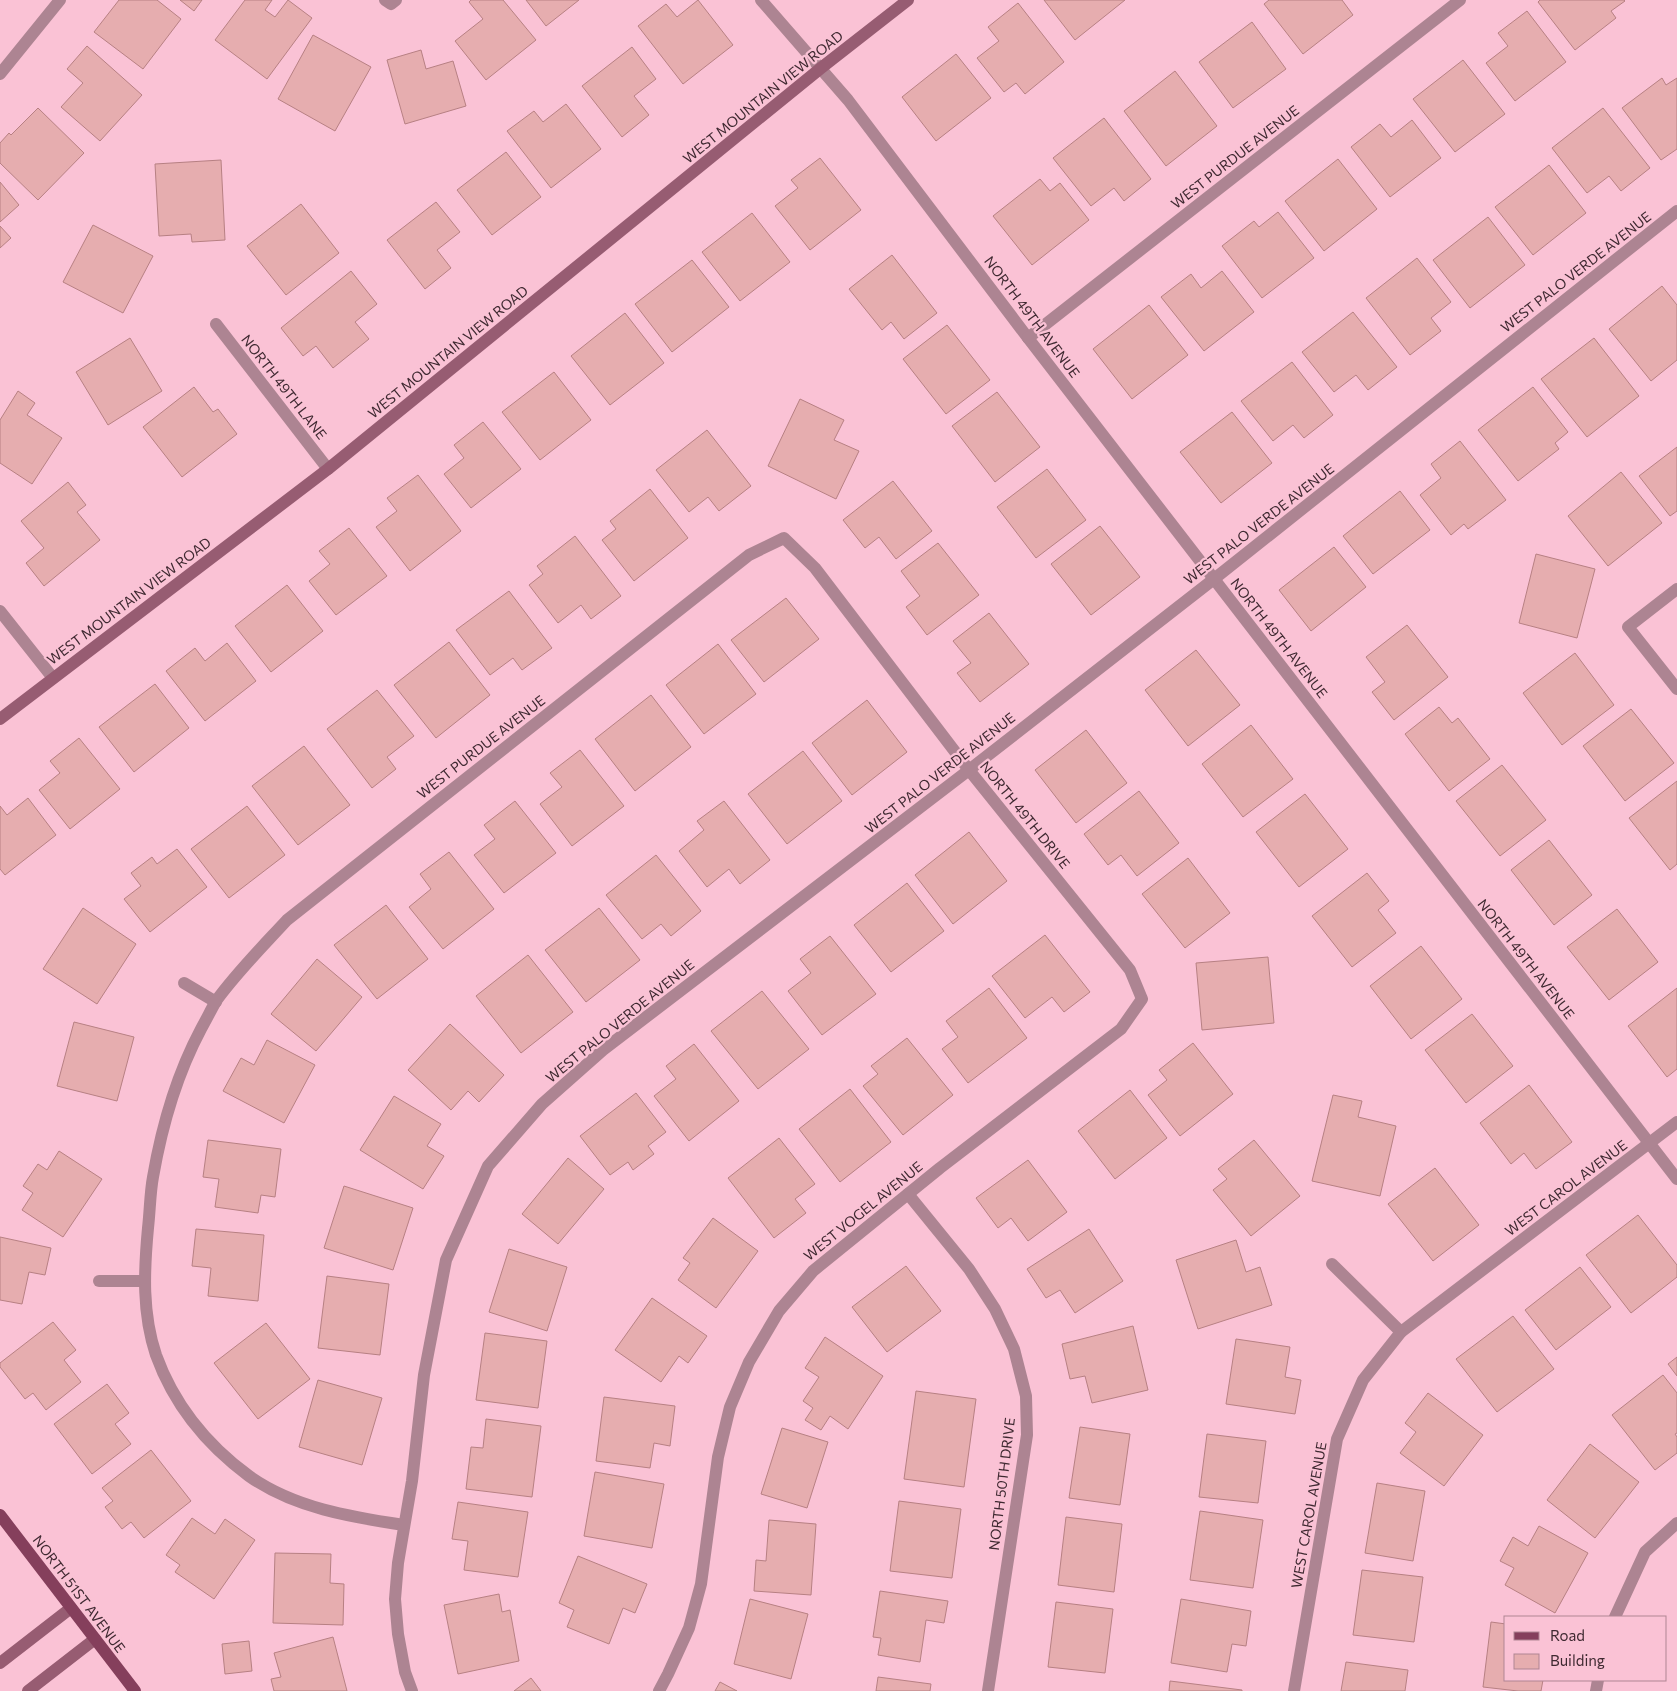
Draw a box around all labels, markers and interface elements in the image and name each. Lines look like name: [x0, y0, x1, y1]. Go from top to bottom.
street label: WEST MOUNTAIN VIEW ROAD: [679, 27, 846, 167]
street label: WEST PURDUE AVENUE: [1167, 101, 1302, 212]
street label: WEST PALO VERDE AVENUE: [1497, 208, 1654, 336]
street label: NORTH 49TH AVENUE: [981, 253, 1084, 381]
street label: WEST MOUNTAIN VIEW ROAD: [364, 282, 531, 422]
street label: NORTH 49TH LANE: [238, 331, 331, 443]
street label: WEST PALO VERDE AVENUE: [1180, 460, 1337, 588]
street label: WEST MOUNTAIN VIEW ROAD: [43, 533, 214, 668]
street label: NORTH 49TH AVENUE: [1227, 574, 1331, 701]
street label: WEST PURDUE AVENUE: [413, 691, 548, 802]
street label: WEST PALO VERDE AVENUE: [861, 709, 1018, 837]
street label: NORTH 49TH DRIVE: [977, 758, 1074, 872]
street label: NORTH 49TH AVENUE: [1474, 895, 1578, 1022]
street label: WEST PALO VERDE AVENUE: [542, 955, 697, 1086]
street label: WEST CAROL AVENUE: [1501, 1136, 1630, 1239]
street label: WEST VOGEL AVENUE: [800, 1157, 926, 1264]
street label: NORTH 50TH DRIVE: [985, 1417, 1018, 1551]
street label: WEST CAROL AVENUE: [1287, 1440, 1330, 1590]
street label: NORTH 51ST AVENUE: [30, 1532, 129, 1656]
legend: [1504, 1616, 1667, 1681]
text: Road: [1550, 1626, 1585, 1644]
text: Building: [1550, 1651, 1605, 1669]

